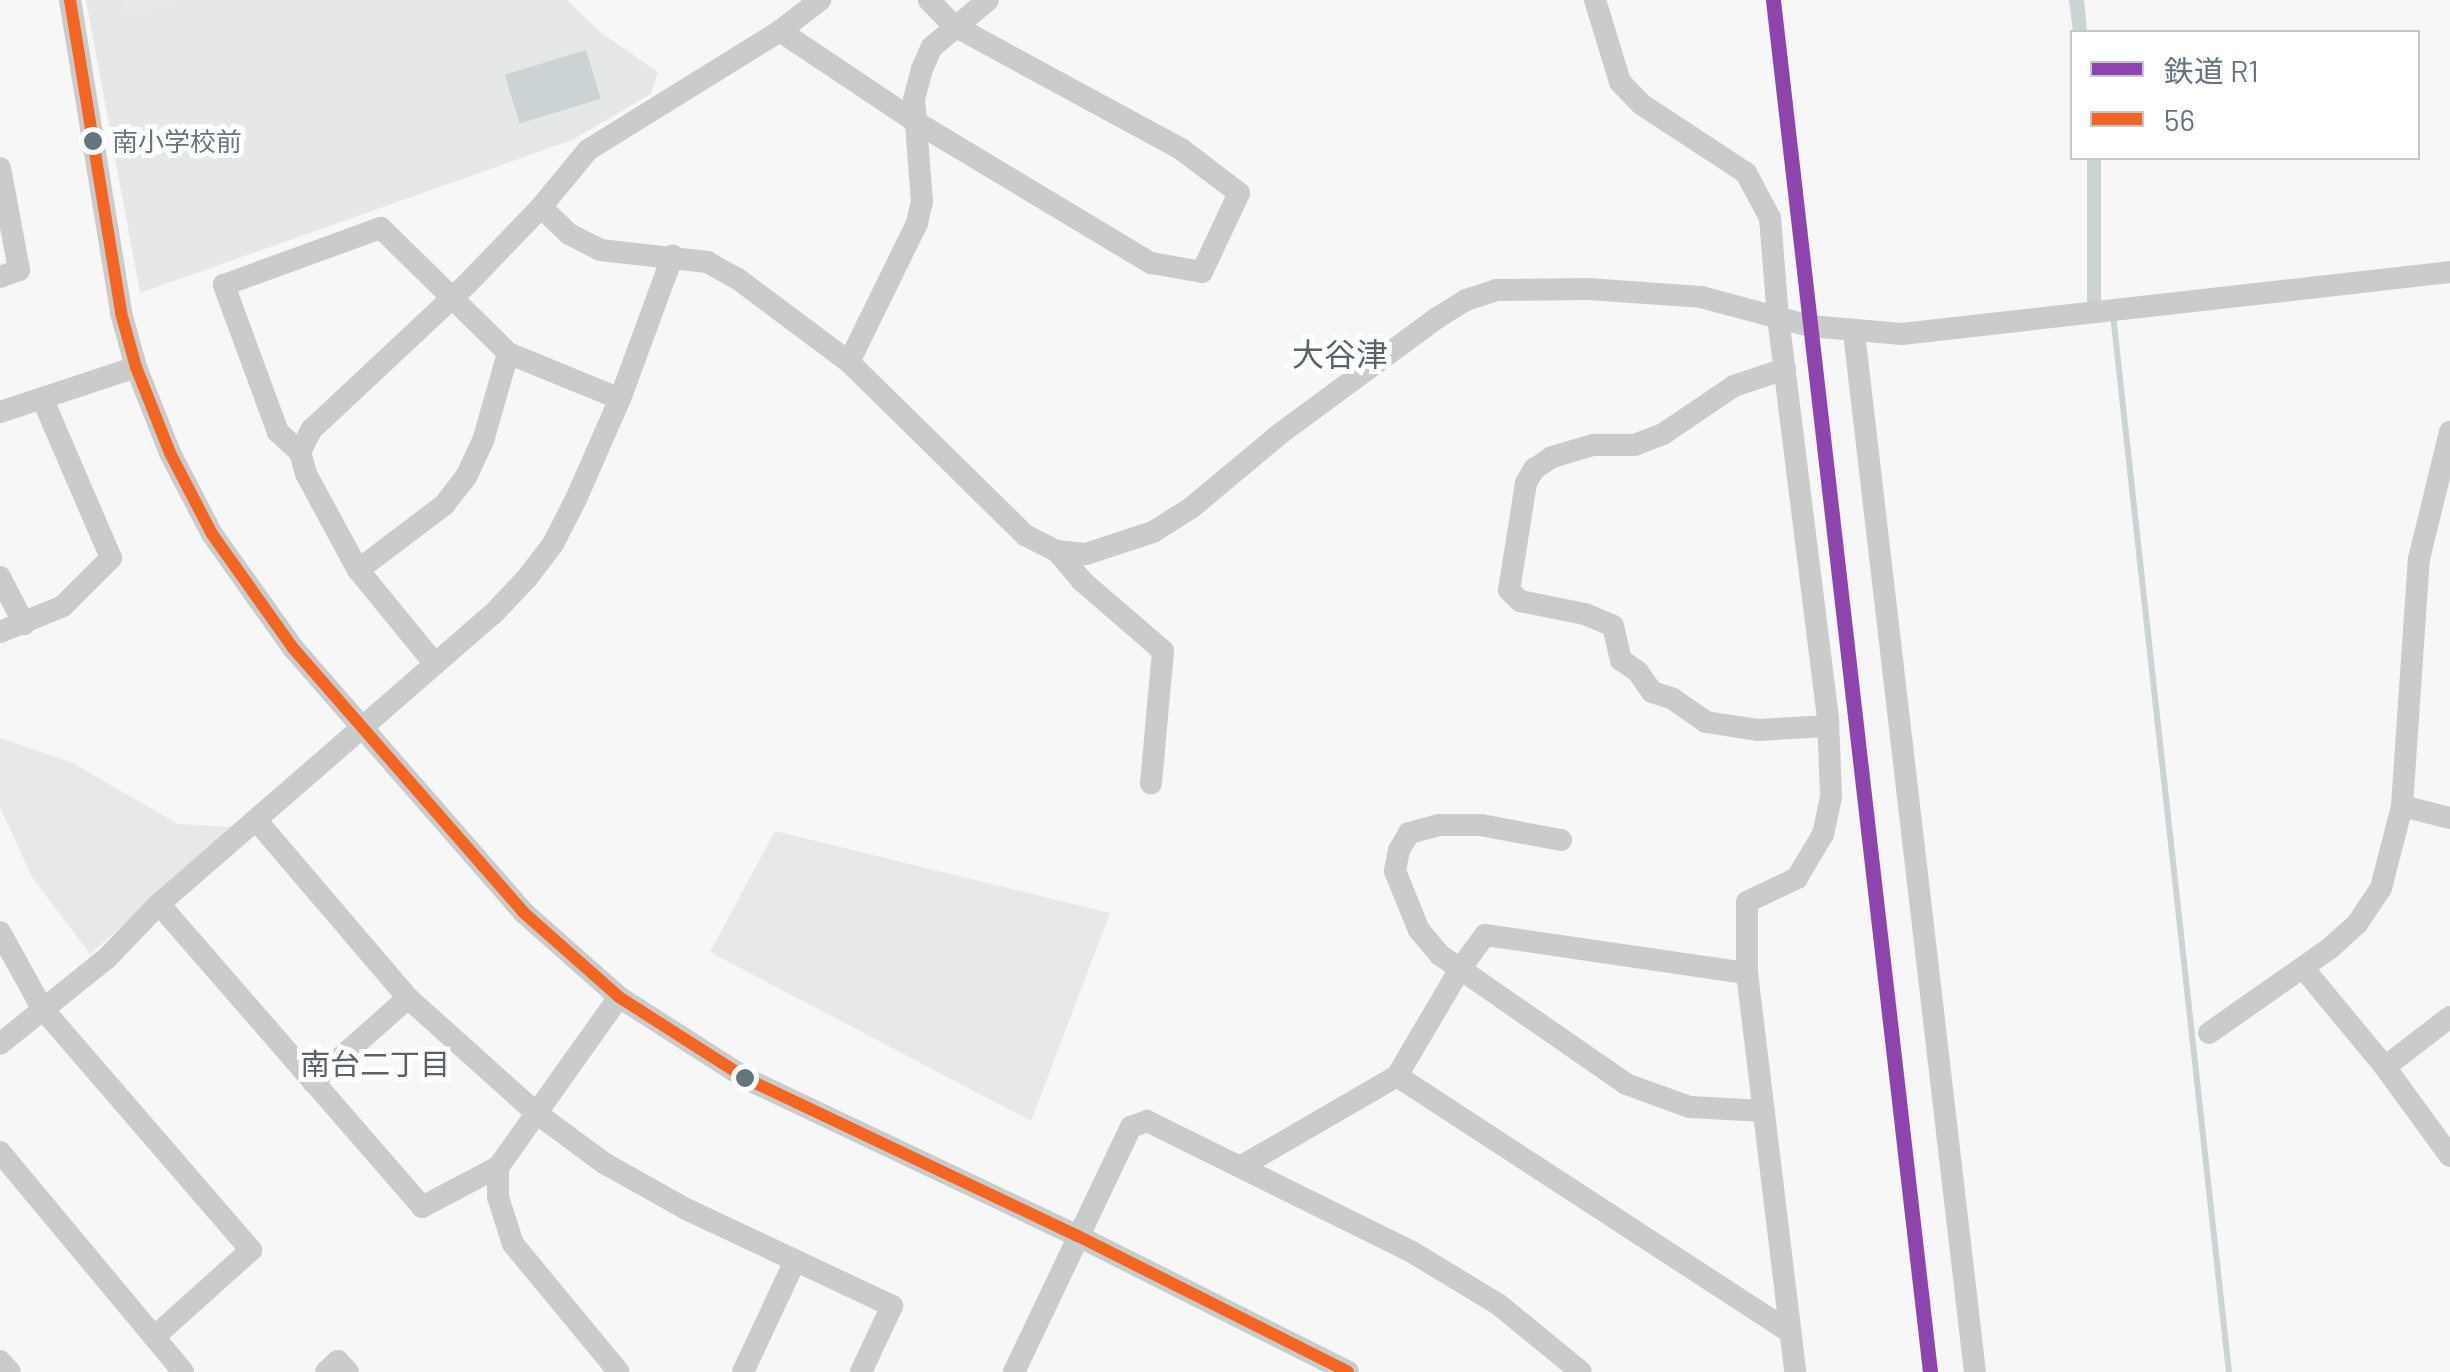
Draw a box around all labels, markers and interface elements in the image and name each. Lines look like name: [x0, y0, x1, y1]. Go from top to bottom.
legend: [2070, 30, 2420, 160]
text: 鉄道 R1: [2164, 52, 2259, 88]
text: 56: [2164, 101, 2195, 137]
place label: 南小学校前: [112, 125, 242, 157]
marker: 南小学校前: [83, 131, 103, 151]
district label: 大谷津: [1292, 334, 1388, 372]
district label: 南台二丁目: [300, 1045, 450, 1081]
unlabelled marker: [735, 1068, 755, 1088]

